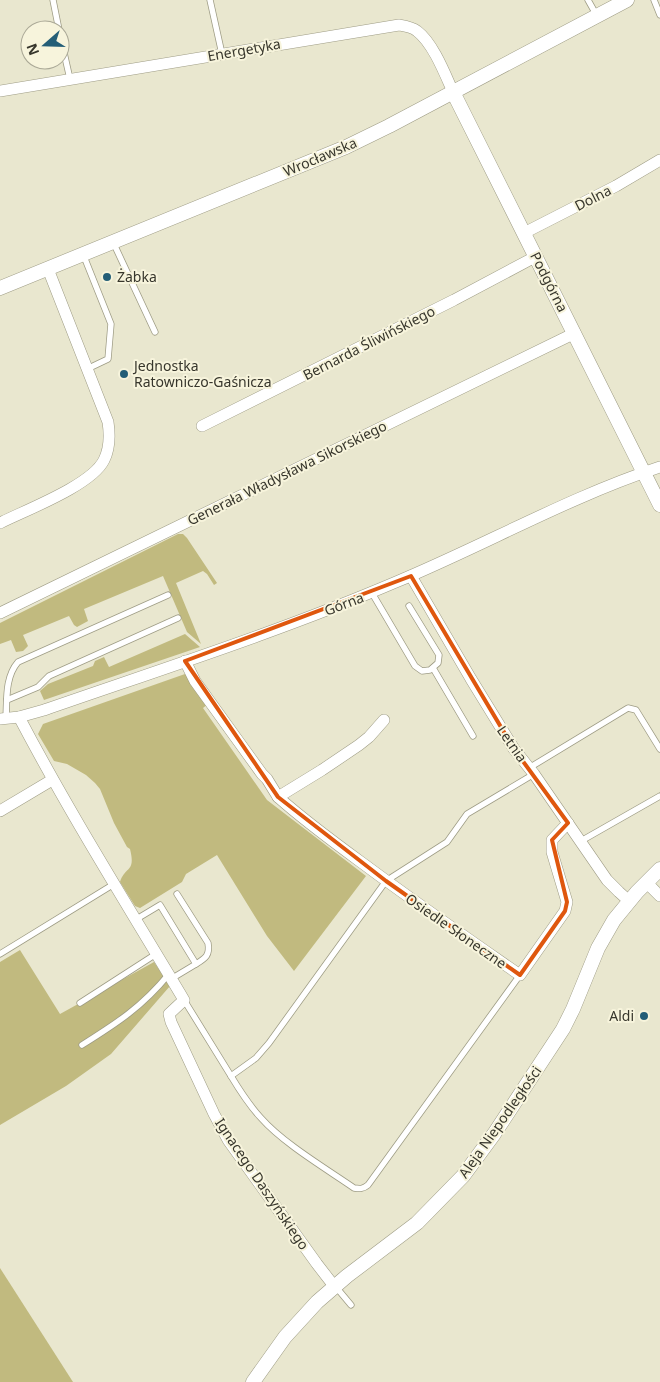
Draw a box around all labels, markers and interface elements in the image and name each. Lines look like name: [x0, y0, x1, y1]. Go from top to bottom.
north arrow: [20, 20, 70, 70]
street label: Energetyka: [206, 34, 282, 65]
text: N: [21, 41, 43, 58]
street label: Wrocławska: [280, 133, 359, 181]
street label: Dolna: [571, 180, 614, 215]
street label: Podgórna: [526, 249, 573, 315]
place label: Żabka: [117, 267, 157, 286]
marker: Żabka: [101, 271, 113, 283]
street label: Bernarda Śliwińskiego: [299, 301, 438, 384]
place label: Jednostka Ratowniczo-Gaśnicza: [132, 356, 272, 391]
marker: Jednostka Ratowniczo-Gaśnicza: [118, 368, 130, 380]
street label: Generała Władysława Sikorskiego: [184, 416, 390, 529]
street label: Górna: [321, 587, 366, 620]
street label: Letnia: [493, 722, 532, 766]
street label: Osiedle Słoneczne: [402, 889, 511, 973]
place label: Aldi: [609, 1006, 634, 1025]
marker: Aldi: [638, 1010, 650, 1022]
street label: Aleja Niepodległości: [454, 1062, 545, 1181]
street label: Ignacego Daszyńskiego: [211, 1114, 314, 1253]

